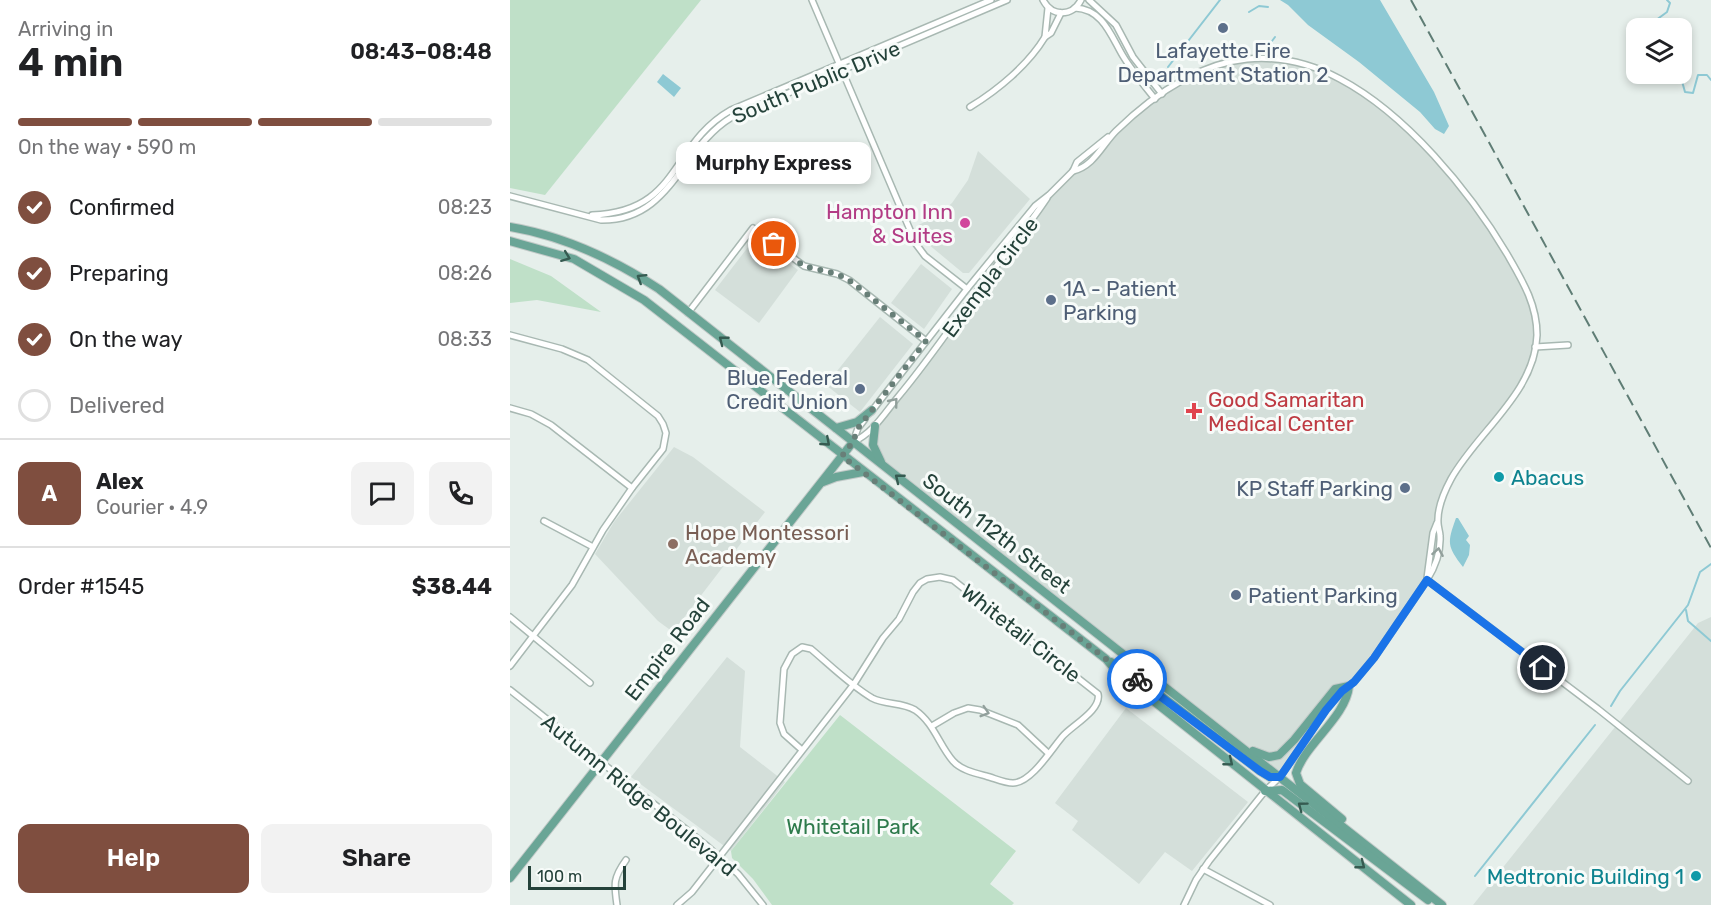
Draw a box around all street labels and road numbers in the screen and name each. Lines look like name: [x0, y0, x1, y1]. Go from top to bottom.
street label: South Public Drive: [728, 35, 904, 129]
street label: Exempla Circle: [937, 212, 1043, 342]
street label: South 112th Street: [918, 467, 1076, 599]
street label: Whitetail Circle: [956, 579, 1086, 687]
street label: Empire Road: [619, 593, 715, 705]
street label: Autumn Ridge Boulevard: [537, 709, 741, 881]

